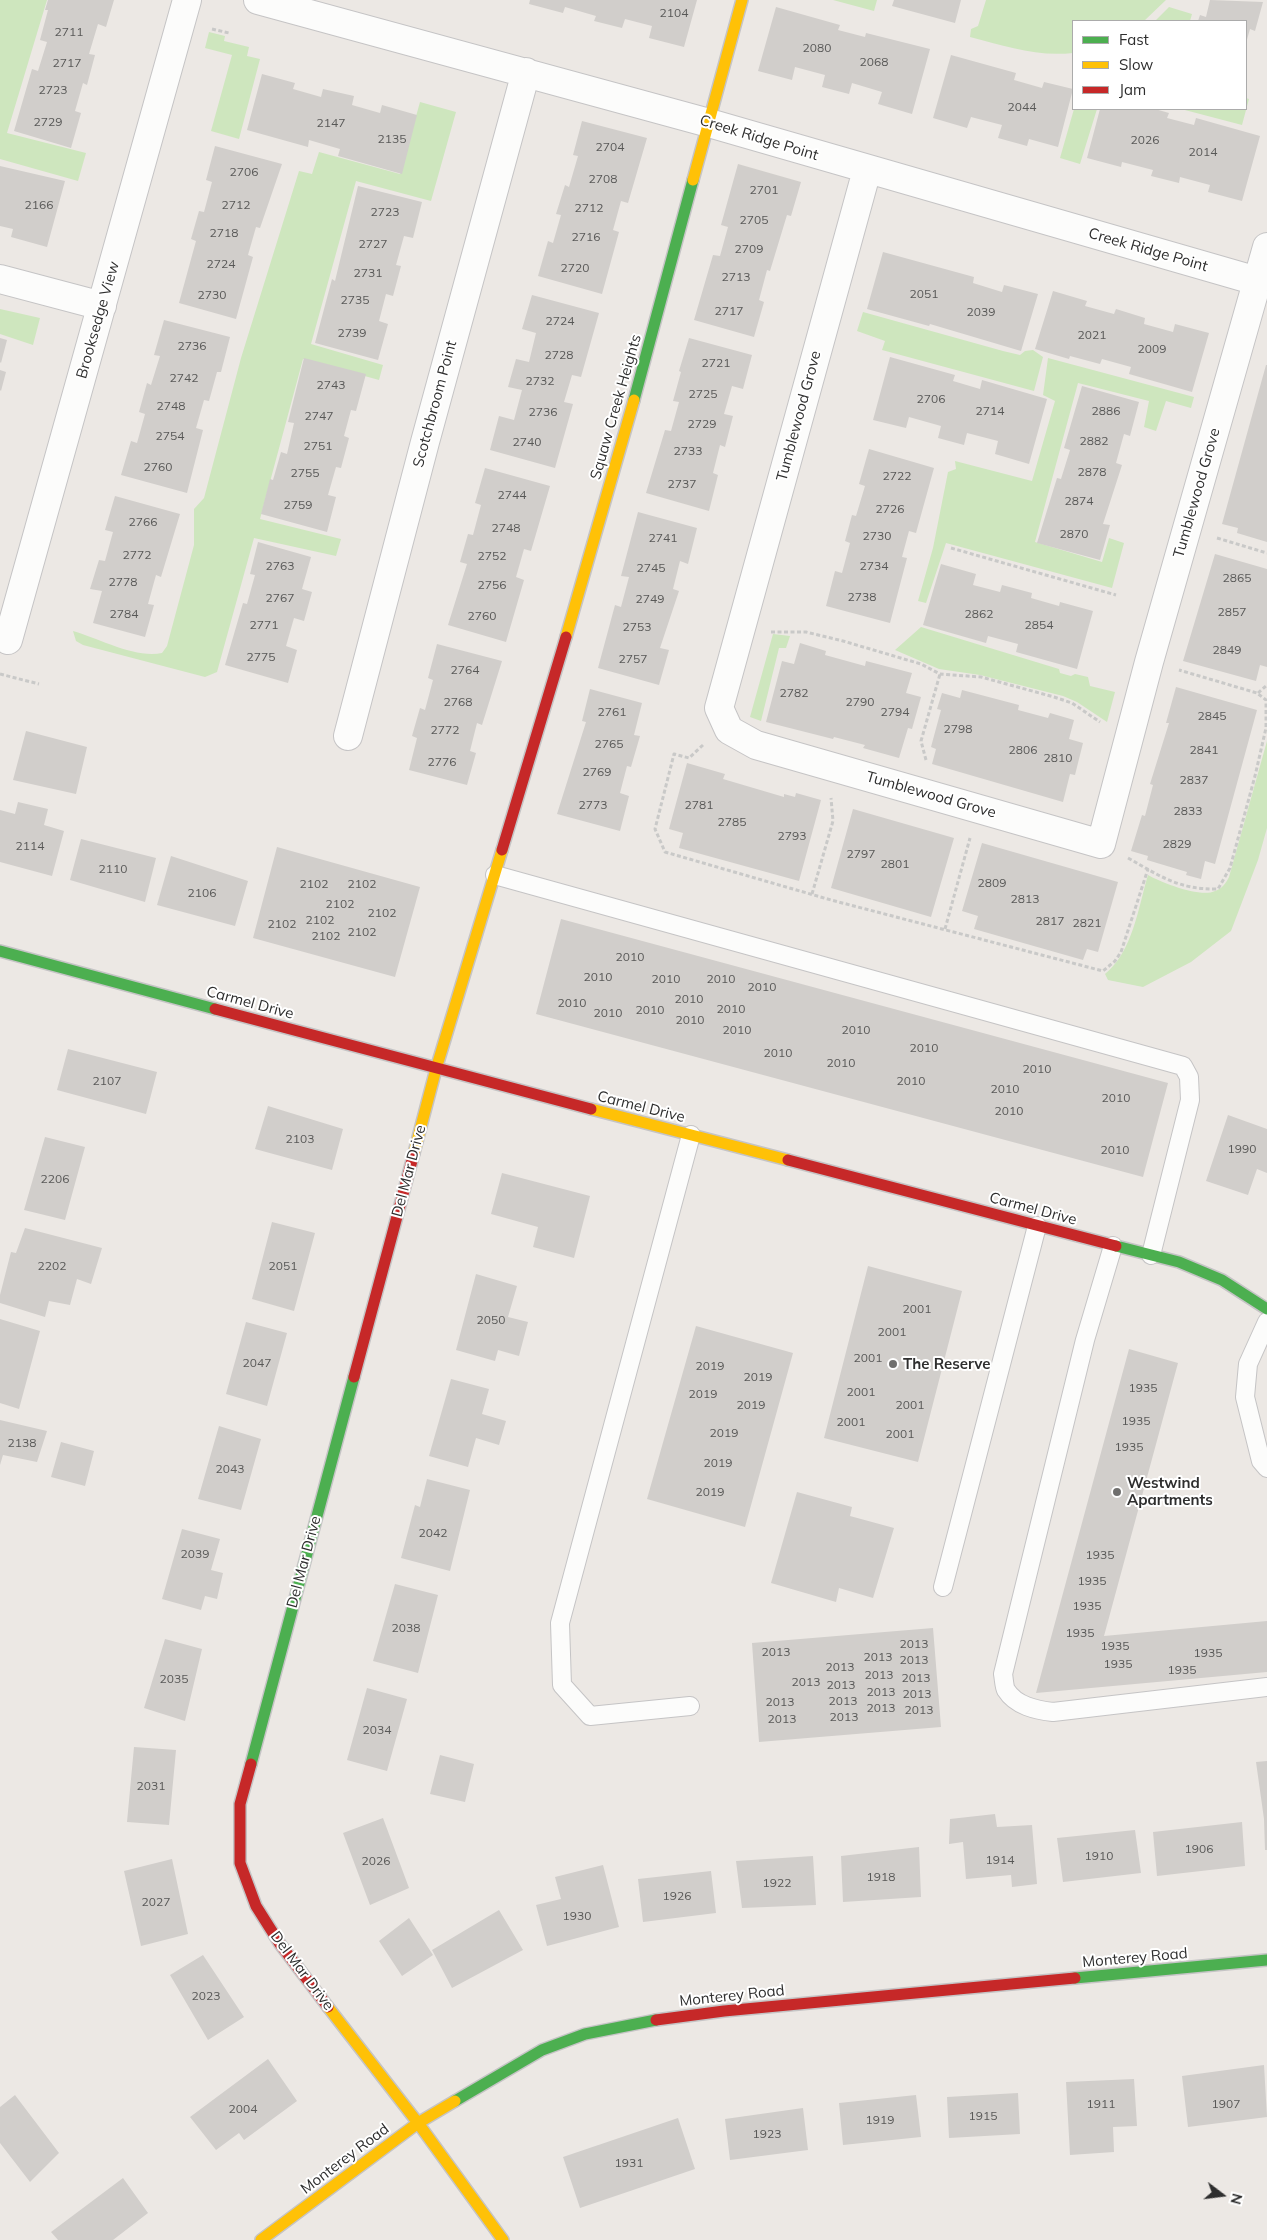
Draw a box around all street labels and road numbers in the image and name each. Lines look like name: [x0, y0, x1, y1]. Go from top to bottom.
street label: Creek Ridge Point: [697, 111, 821, 165]
street label: Creek Ridge Point: [1086, 224, 1210, 276]
street label: Brooksedge View: [73, 259, 123, 381]
street label: Squaw Creek Heights: [587, 332, 645, 482]
street label: Scotchbroom Point: [409, 339, 461, 469]
street label: Tumblewood Grove: [773, 349, 825, 483]
street label: Tumblewood Grove: [1170, 426, 1224, 560]
street label: Tumblewood Grove: [864, 768, 998, 822]
street label: Carmel Drive: [204, 983, 296, 1023]
street label: Carmel Drive: [595, 1087, 687, 1127]
street label: Del Mar Drive: [388, 1123, 430, 1219]
street label: Carmel Drive: [987, 1189, 1079, 1229]
street label: Del Mar Drive: [283, 1514, 325, 1610]
street label: Del Mar Drive: [266, 1928, 338, 2014]
street label: Monterey Road: [1082, 1944, 1188, 1972]
street label: Monterey Road: [679, 1982, 785, 2010]
street label: Monterey Road: [297, 2120, 393, 2198]

